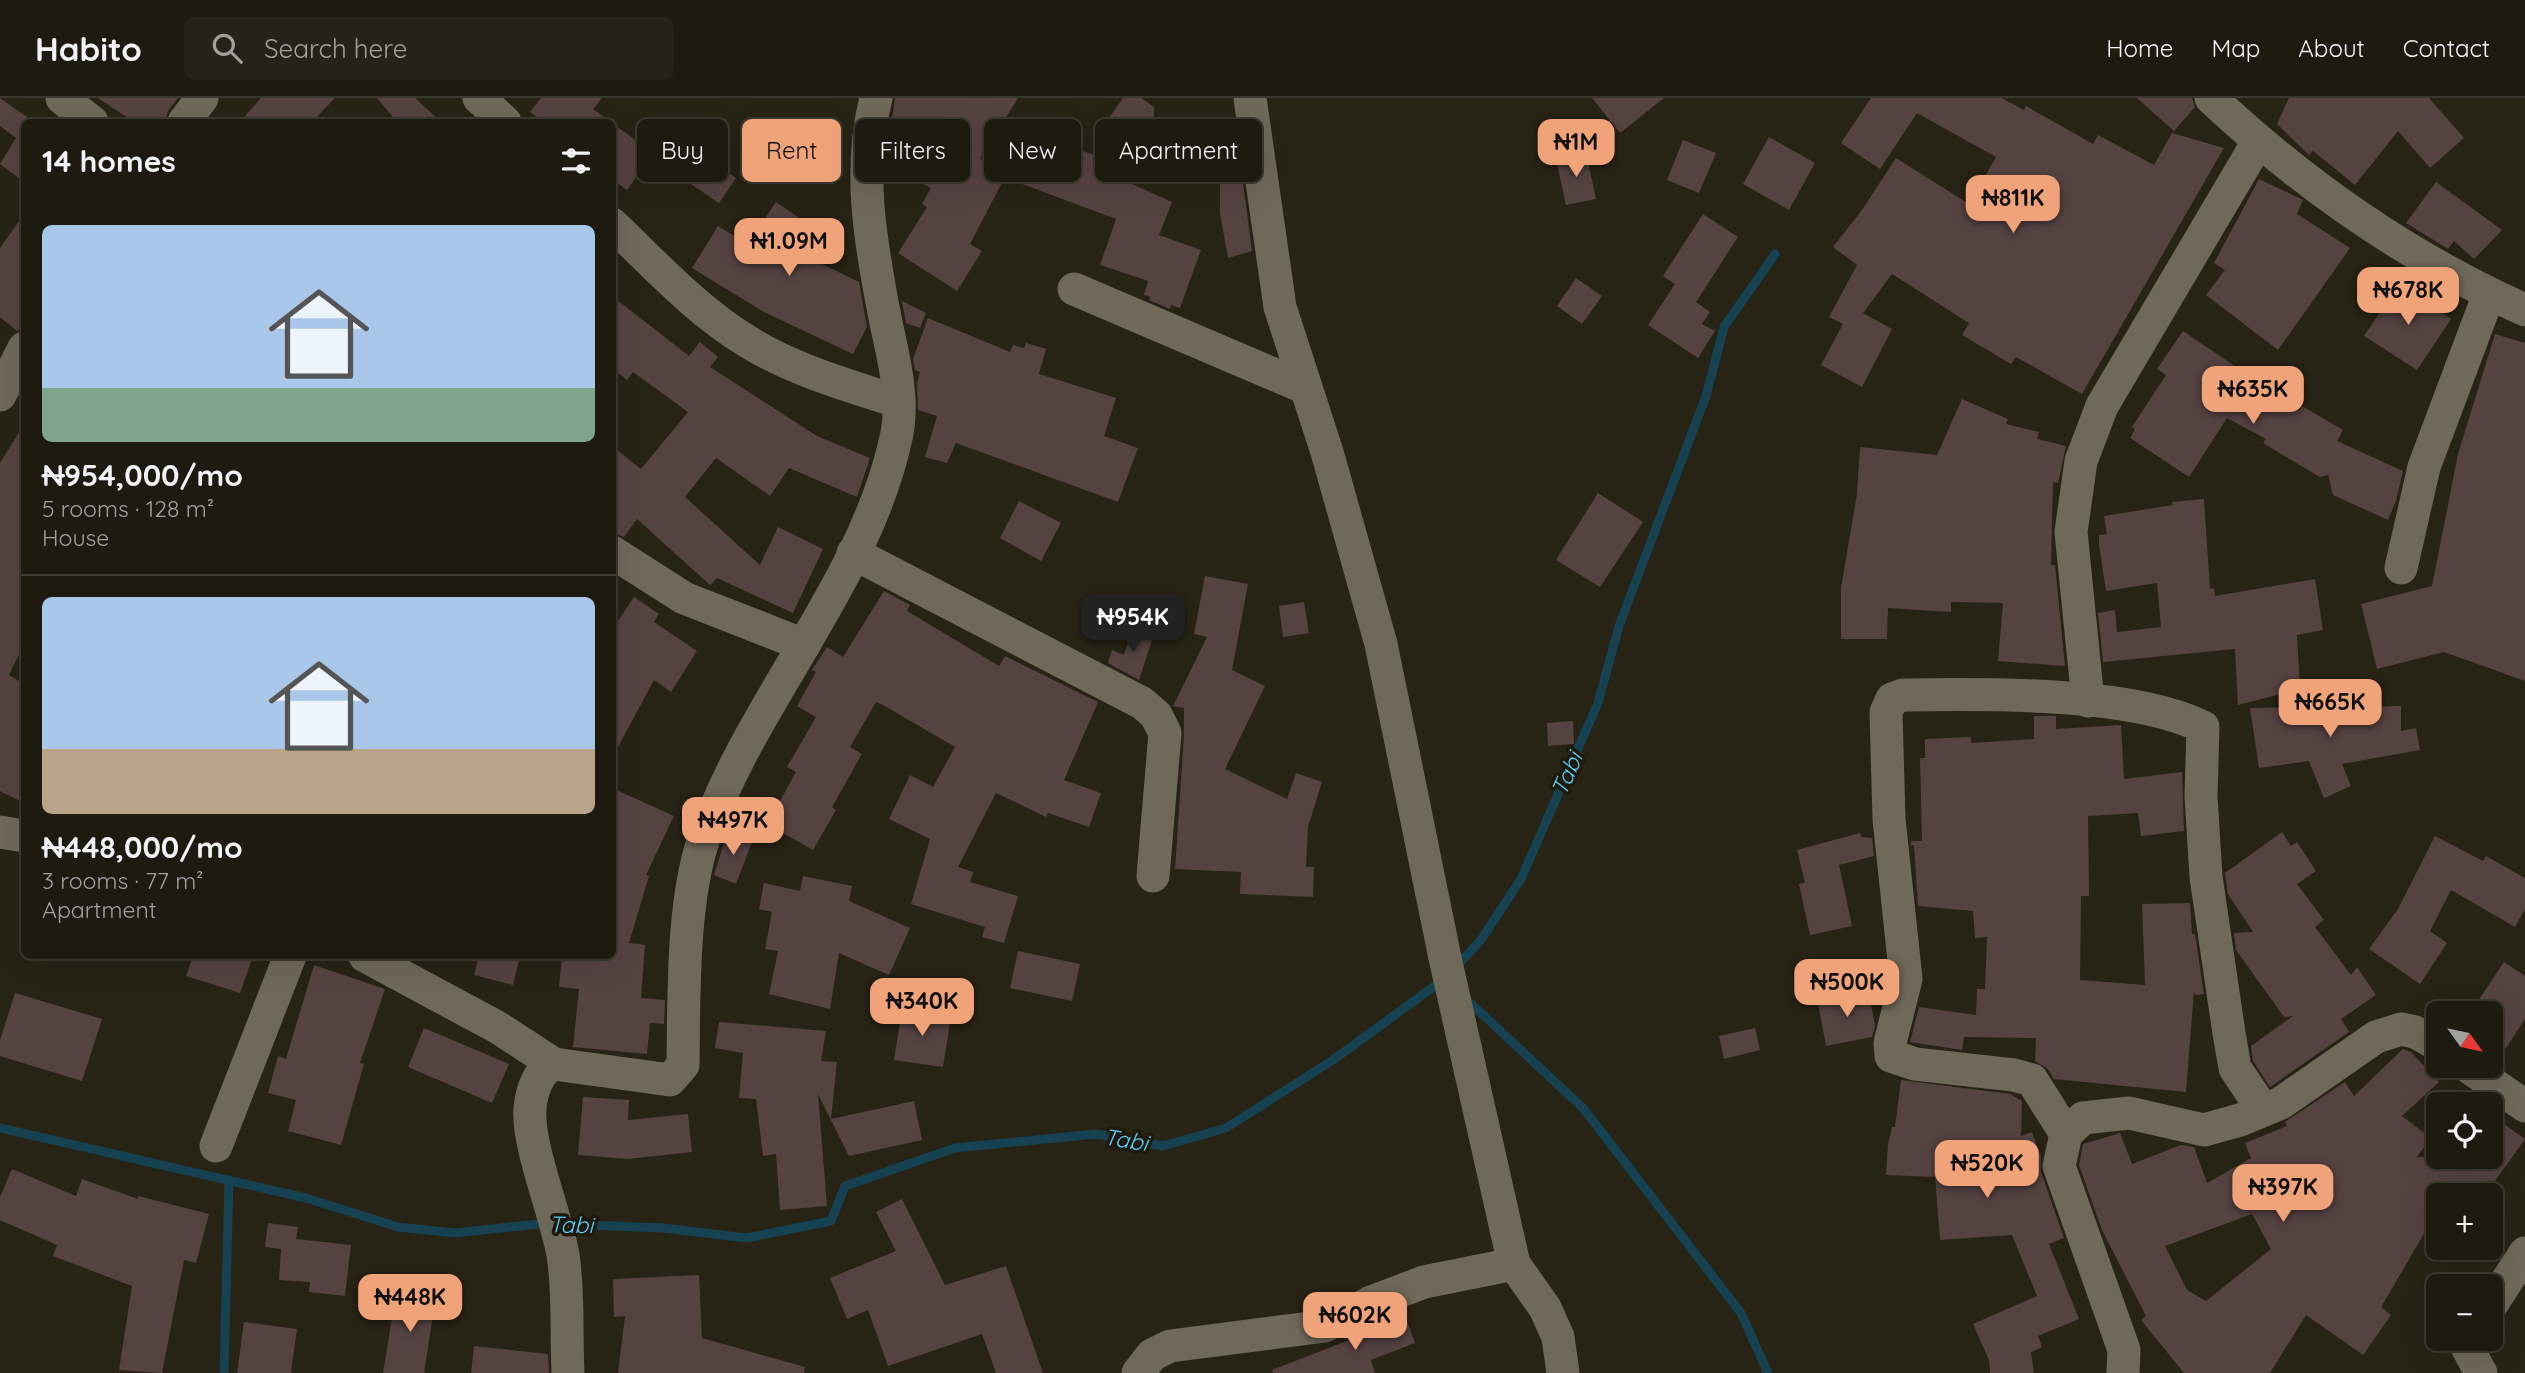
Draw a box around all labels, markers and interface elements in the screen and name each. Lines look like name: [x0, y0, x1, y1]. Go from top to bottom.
search box: [184, 17, 674, 80]
text: Habito: [35, 28, 142, 69]
icon: search: [208, 29, 246, 67]
text: Search here: [264, 32, 407, 65]
text: Home: [2106, 33, 2173, 63]
text: Map: [2211, 33, 2260, 63]
text: About: [2298, 33, 2365, 63]
text: Contact: [2403, 33, 2490, 63]
chip: Buy: [637, 119, 728, 182]
chip: Rent: [742, 119, 841, 182]
chip: Filters: [855, 119, 970, 182]
chip: New: [984, 119, 1081, 182]
chip: Apartment: [1095, 119, 1262, 182]
pin: ₦1M: [1542, 120, 1610, 179]
text: ₦1M: [1554, 127, 1598, 156]
text: 14 homes: [42, 142, 176, 180]
icon: filters: [557, 142, 595, 180]
pin: ₦811K: [1964, 176, 2062, 235]
text: ₦811K: [1982, 183, 2044, 212]
pin: ₦1.09M: [732, 218, 846, 278]
text: ₦1.09M: [750, 226, 828, 255]
pin: ₦678K: [2359, 268, 2457, 327]
icon: home: [256, 271, 382, 397]
text: ₦678K: [2373, 275, 2443, 304]
pin: ₦635K: [2204, 366, 2302, 426]
text: ₦635K: [2218, 374, 2288, 403]
text: ₦954,000/mo: [42, 456, 243, 494]
text: 5 rooms · 128 m²: [42, 494, 214, 523]
text: House: [42, 523, 109, 552]
pin: ₦954K: [1084, 594, 1182, 654]
text: ₦954K: [1097, 602, 1169, 631]
icon: home: [256, 643, 382, 769]
pin: ₦665K: [2281, 680, 2379, 739]
text: ₦665K: [2295, 687, 2365, 716]
water label: Tabi: [1544, 745, 1590, 800]
pin: ₦497K: [684, 798, 782, 857]
text: ₦497K: [698, 805, 768, 834]
text: ₦448,000/mo: [42, 828, 243, 866]
text: 3 rooms · 77 m²: [42, 866, 203, 895]
text: Apartment: [42, 895, 156, 924]
pin: ₦500K: [1798, 960, 1896, 1019]
text: ₦500K: [1810, 967, 1884, 996]
pin: ₦340K: [873, 978, 971, 1038]
text: ₦340K: [886, 986, 958, 1015]
north arrow: [2426, 1001, 2502, 1078]
map controls: [2426, 1001, 2503, 1351]
button: locate: [2426, 1092, 2503, 1169]
water label: Tabi: [1102, 1122, 1153, 1158]
pin: ₦520K: [1938, 1140, 2036, 1200]
text: ₦520K: [1951, 1148, 2023, 1177]
pin: ₦397K: [2234, 1164, 2332, 1224]
text: ₦397K: [2248, 1172, 2318, 1201]
button: +: [2426, 1183, 2503, 1260]
water label: Tabi: [549, 1210, 597, 1239]
pin: ₦448K: [361, 1274, 459, 1334]
button: −: [2426, 1274, 2503, 1351]
text: ₦448K: [374, 1282, 446, 1311]
pin: ₦602K: [1306, 1292, 1404, 1352]
text: ₦602K: [1319, 1300, 1391, 1329]

